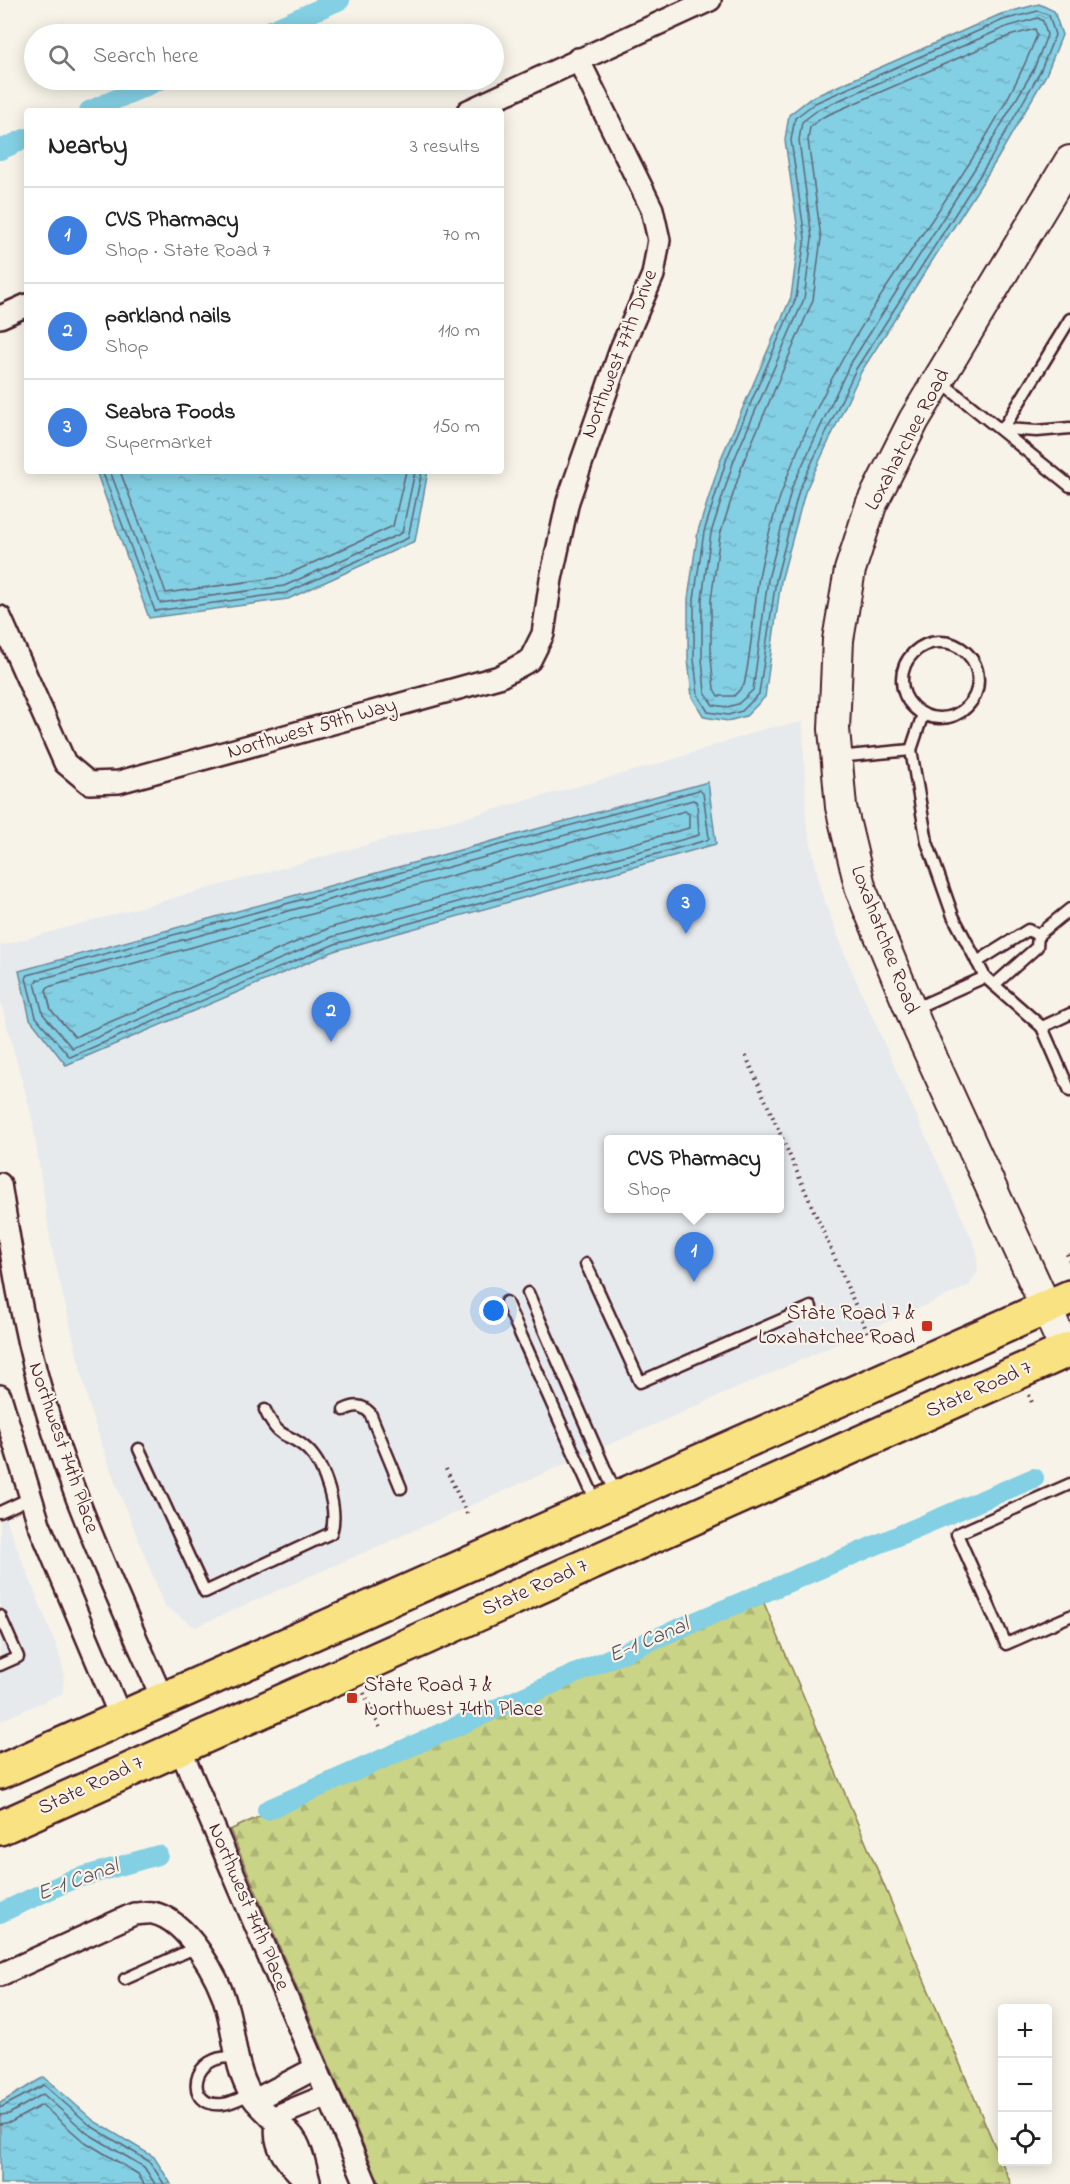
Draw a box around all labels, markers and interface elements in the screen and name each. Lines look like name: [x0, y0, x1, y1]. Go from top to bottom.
search box: [24, 24, 504, 90]
icon: search: [45, 41, 78, 74]
text: Search here: [93, 41, 198, 73]
text: Nearby: [48, 128, 127, 166]
text: 3 results: [410, 133, 480, 162]
text: CVS Pharmacy: [105, 205, 239, 237]
text: 1: [64, 221, 71, 250]
text: 70 m: [443, 221, 480, 250]
text: Shop · State Road 7: [105, 237, 271, 266]
street label: Northwest 77th Drive: [574, 265, 666, 443]
text: parkland nails: [105, 301, 231, 333]
text: 2: [63, 317, 72, 346]
text: 110 m: [438, 317, 480, 346]
text: Shop: [105, 333, 149, 362]
street label: Loxahatchee Road: [858, 364, 958, 516]
text: Seabra Foods: [105, 397, 235, 429]
text: 3: [63, 413, 72, 442]
text: 150 m: [433, 413, 480, 442]
text: Supermarket: [105, 429, 212, 458]
street label: Northwest 59th Way: [224, 690, 401, 769]
street label: Loxahatchee Road: [842, 861, 926, 1019]
pin: 3: [666, 884, 706, 934]
pin: 2: [312, 992, 350, 1042]
popup: [604, 1135, 784, 1213]
text: CVS Pharmacy: [627, 1144, 761, 1176]
text: Shop: [627, 1176, 671, 1205]
pin: 1: [674, 1232, 714, 1282]
your location: [479, 1296, 508, 1325]
place label: State Road 7 & Loxahatchee Road: [758, 1299, 915, 1353]
marker: State Road 7 & Loxahatchee Road: [920, 1319, 934, 1333]
street label: State Road 7: [921, 1353, 1037, 1427]
street label: Northwest 74th Place: [20, 1359, 106, 1538]
street label: State Road 7: [477, 1551, 593, 1625]
water label: E-1 Canal: [604, 1609, 696, 1672]
place label: State Road 7 & Northwest 74th Place: [364, 1671, 543, 1725]
marker: State Road 7 & Northwest 74th Place: [345, 1691, 359, 1705]
street label: State Road 7: [33, 1748, 149, 1824]
street label: Northwest 74th Place: [199, 1819, 297, 1996]
water label: E-1 Canal: [33, 1851, 125, 1910]
map controls: [998, 2004, 1052, 2166]
button: +: [998, 2004, 1052, 2058]
button: −: [998, 2058, 1052, 2112]
button: locate: [998, 2112, 1052, 2166]

